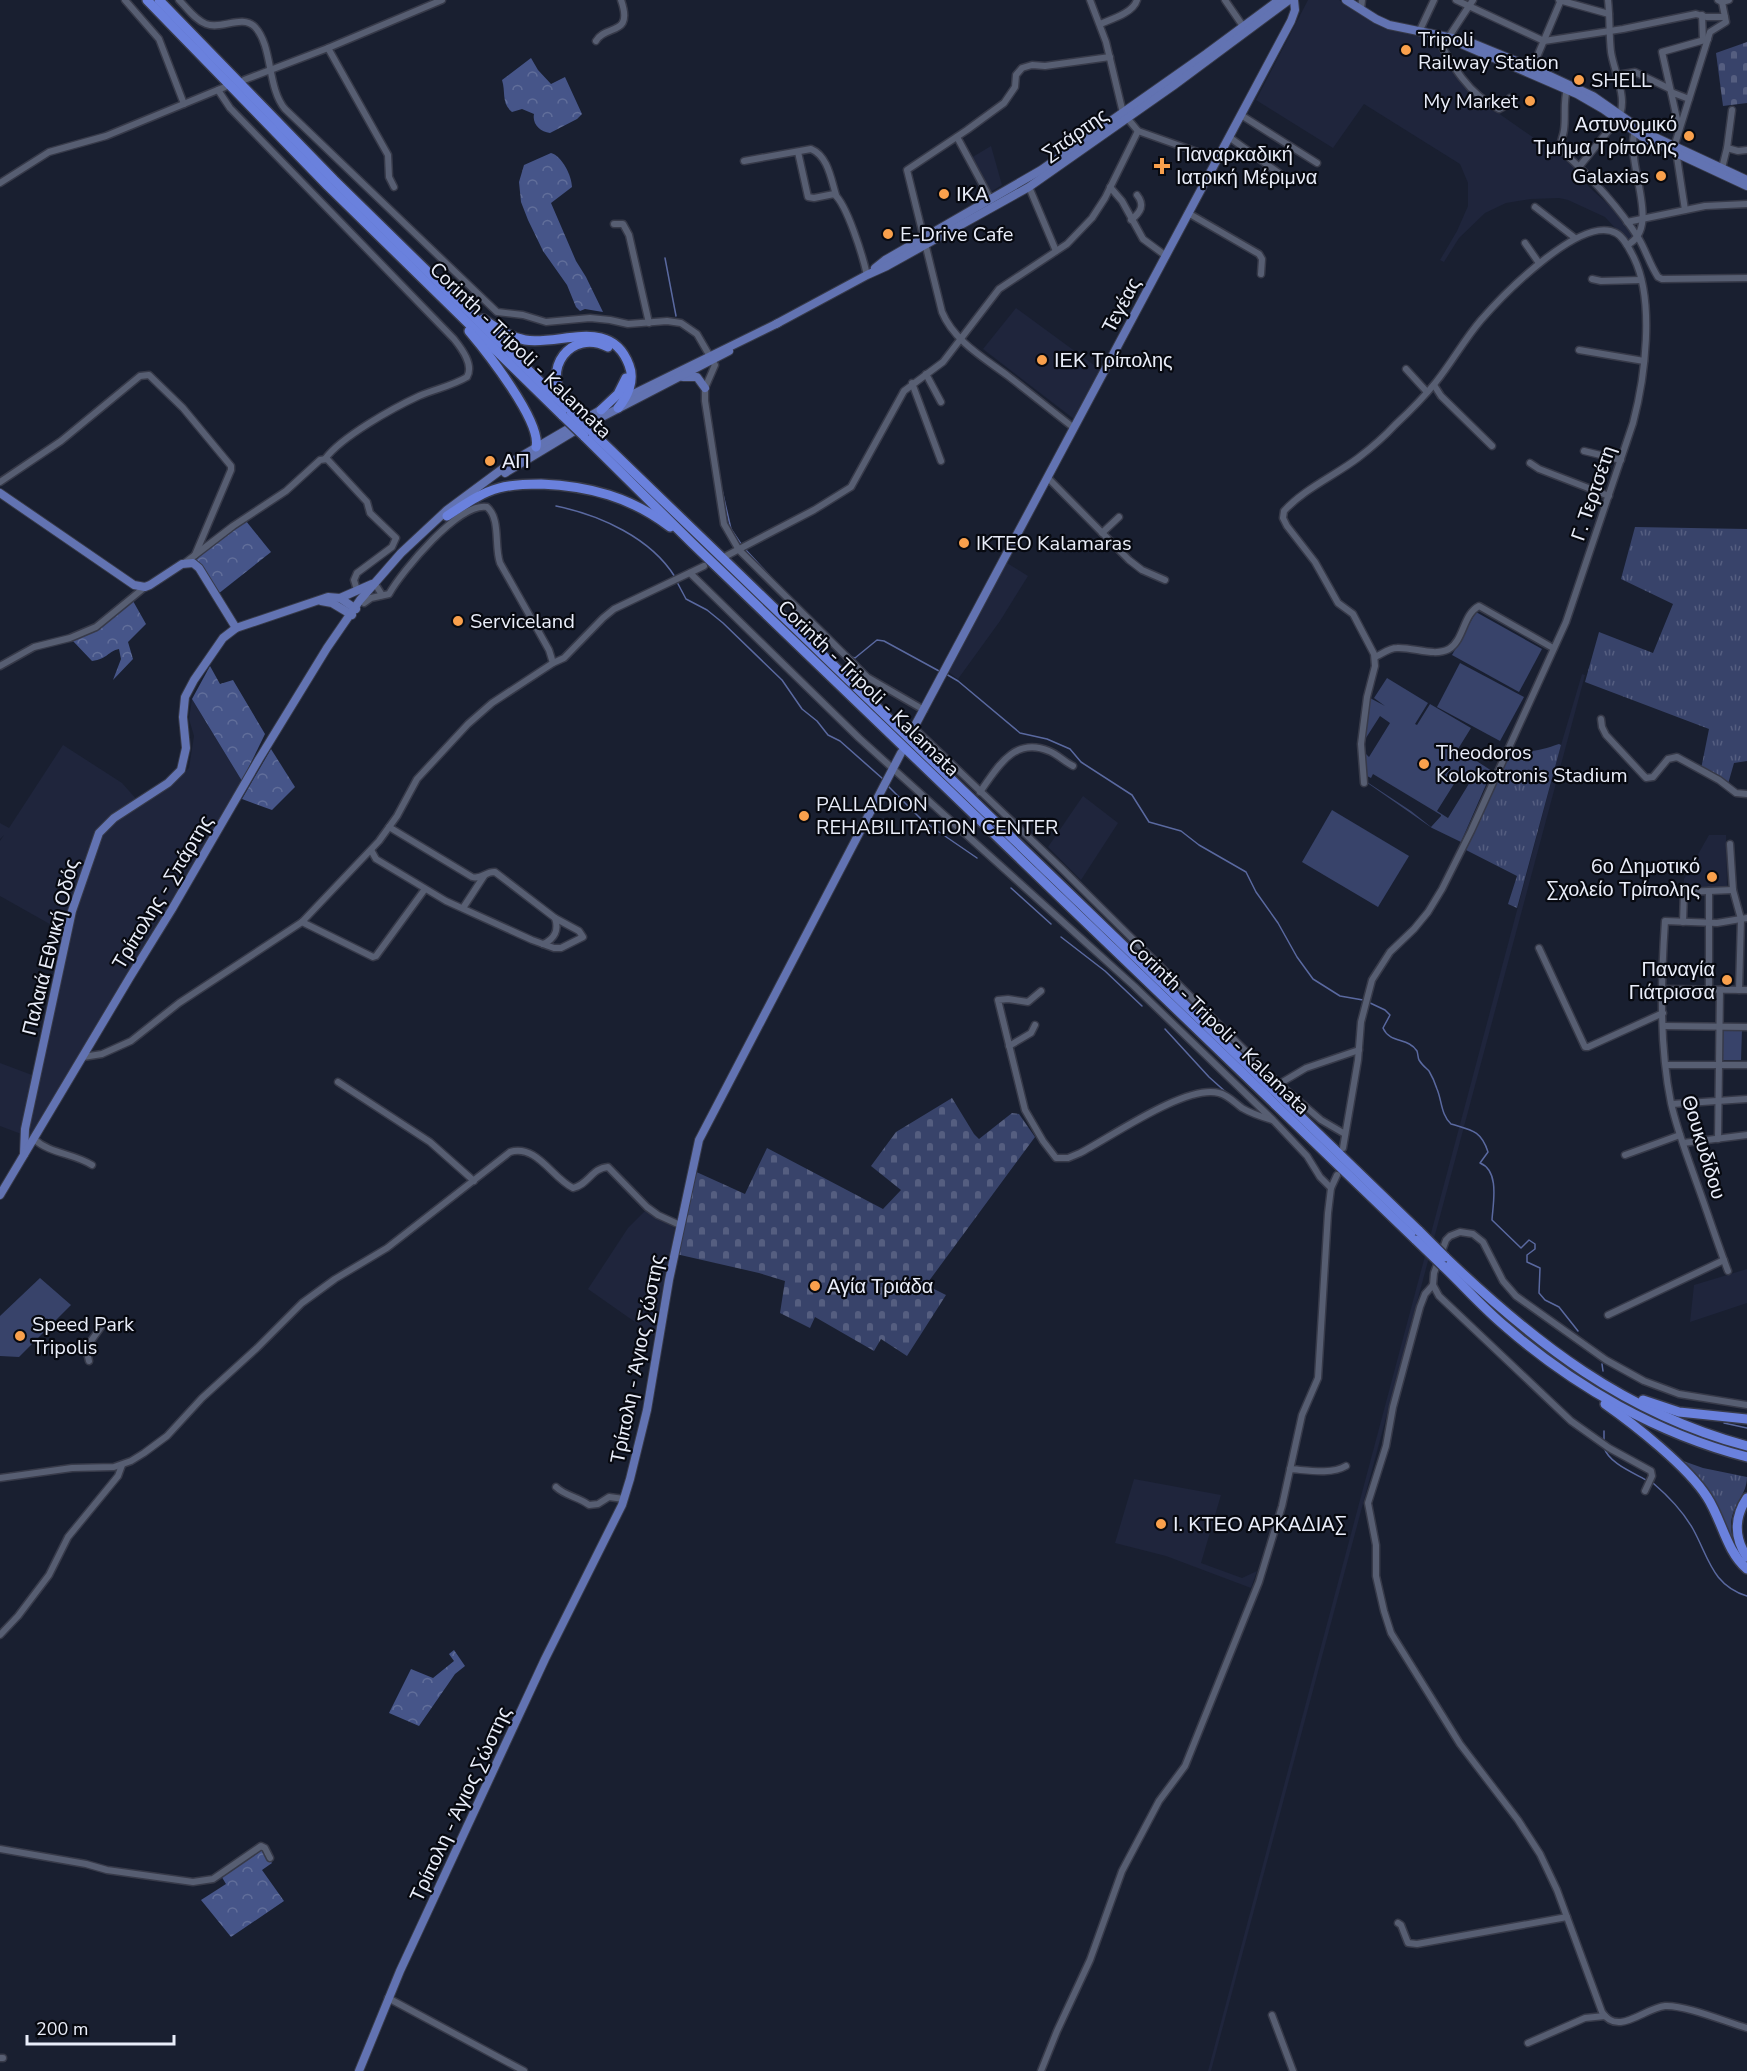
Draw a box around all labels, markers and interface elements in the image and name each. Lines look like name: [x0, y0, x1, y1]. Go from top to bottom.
place label: Tripoli Railway Station: [1418, 26, 1559, 76]
marker: Tripoli Railway Station: [1399, 43, 1413, 57]
place label: SHELL: [1591, 67, 1652, 94]
marker: SHELL: [1572, 73, 1586, 87]
place label: My Market: [1423, 88, 1519, 115]
marker: My Market: [1523, 94, 1537, 108]
street label: Σπάρτης: [1037, 102, 1114, 167]
place label: Αστυνομικό Τμήμα Τρίπολης: [1533, 111, 1677, 161]
marker: Αστυνομικό Τμήμα Τρίπολης: [1682, 129, 1696, 143]
place label: Παναρκαδική Ιατρική Μέριμνα: [1176, 141, 1317, 191]
marker: Παναρκαδική Ιατρική Μέριμνα: [1153, 157, 1171, 175]
place label: Galaxias: [1572, 163, 1649, 190]
marker: Galaxias: [1654, 169, 1668, 183]
place label: ΙΚΑ: [956, 181, 989, 208]
marker: ΙΚΑ: [937, 187, 951, 201]
place label: E-Drive Cafe: [900, 221, 1013, 248]
marker: E-Drive Cafe: [881, 227, 895, 241]
street label: Corinth - Tripoli - Kalamata: [424, 256, 618, 445]
street label: Τεγέας: [1096, 273, 1147, 338]
place label: ΙΕΚ Τρίπολης: [1054, 347, 1173, 374]
marker: ΙΕΚ Τρίπολης: [1035, 353, 1049, 367]
street label: Γ. Τερτσέτη: [1565, 442, 1622, 544]
place label: ΑΠ: [502, 448, 530, 475]
marker: ΑΠ: [483, 454, 497, 468]
place label: IKTEO Kalamaras: [976, 530, 1132, 557]
marker: IKTEO Kalamaras: [957, 536, 971, 550]
street label: Corinth - Tripoli - Kalamata: [772, 594, 966, 783]
place label: Serviceland: [470, 608, 575, 635]
marker: Serviceland: [451, 614, 465, 628]
place label: Theodoros Kolokotronis Stadium: [1436, 739, 1628, 789]
marker: Theodoros Kolokotronis Stadium: [1417, 757, 1431, 771]
place label: PALLADION REHABILITATION CENTER: [816, 791, 1058, 841]
marker: PALLADION REHABILITATION CENTER: [797, 809, 811, 823]
street label: Τρίπολης - Σπάρτης: [106, 810, 219, 974]
place label: 6ο Δημοτικό Σχολείο Τρίπολης: [1546, 853, 1700, 903]
street label: Παλαιά Εθνική Οδός: [15, 856, 86, 1038]
marker: 6ο Δημοτικό Σχολείο Τρίπολης: [1705, 870, 1719, 884]
street label: Corinth - Tripoli - Kalamata: [1122, 932, 1316, 1121]
place label: Παναγία Γιάτρισσα: [1629, 956, 1715, 1006]
marker: Παναγία Γιάτρισσα: [1720, 973, 1734, 987]
street label: Θουκυδίδου: [1675, 1092, 1732, 1202]
street label: Τρίπολη - Άγιος Σώστης: [604, 1252, 671, 1466]
place label: Αγία Τριάδα: [827, 1273, 933, 1300]
marker: Αγία Τριάδα: [808, 1279, 822, 1293]
place label: Speed Park Tripolis: [32, 1311, 135, 1361]
marker: Speed Park Tripolis: [13, 1329, 27, 1343]
place label: Ι. ΚΤΕΟ ΑΡΚΑΔΙΑΣ: [1173, 1511, 1347, 1538]
marker: Ι. ΚΤΕΟ ΑΡΚΑΔΙΑΣ: [1154, 1517, 1168, 1531]
street label: Τρίπολη - Άγιος Σώστης: [403, 1702, 518, 1906]
scale bar: [27, 2008, 174, 2046]
text: 200 m: [36, 2017, 88, 2041]

